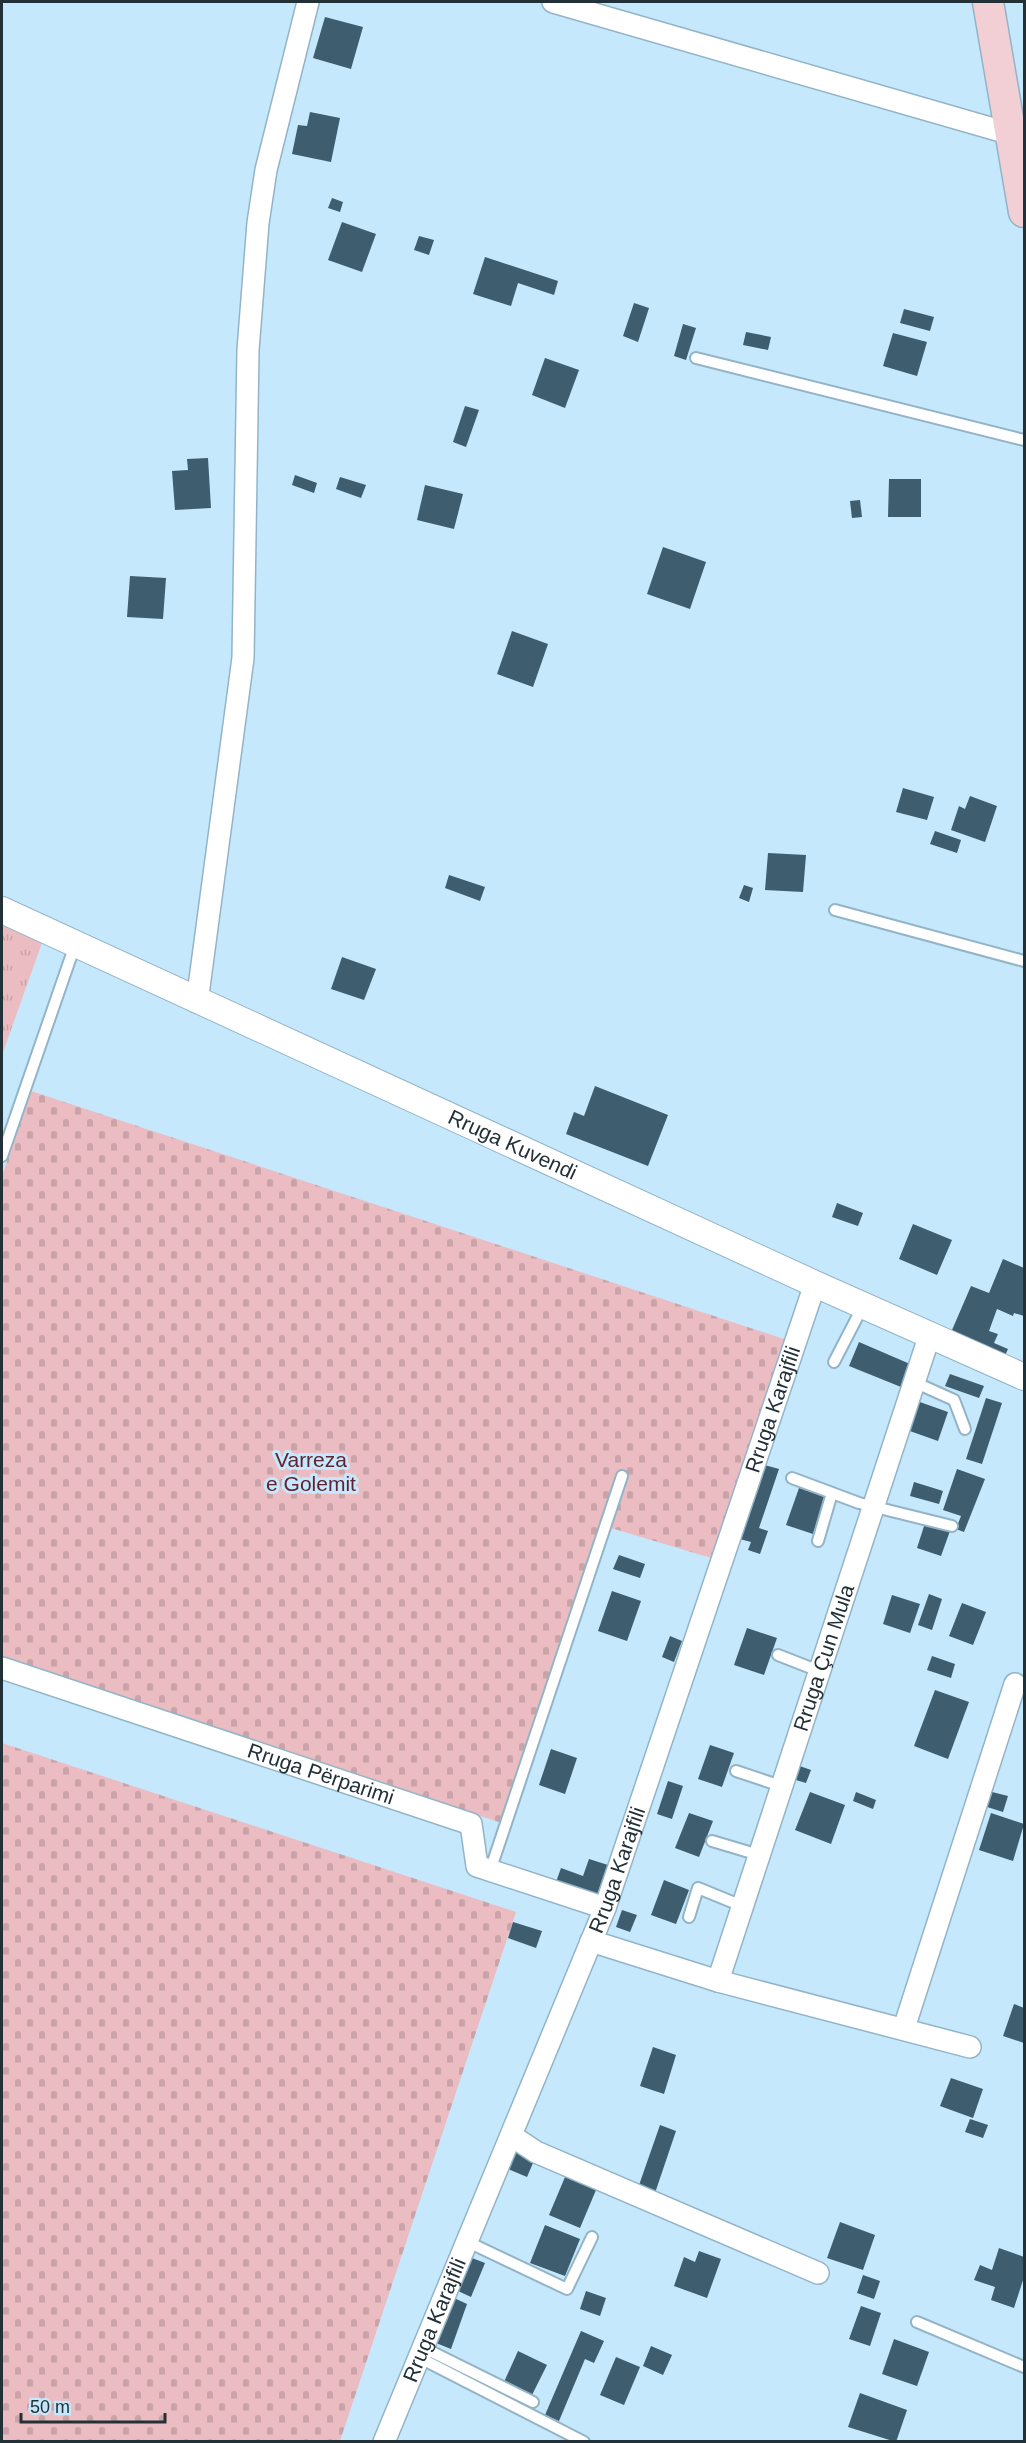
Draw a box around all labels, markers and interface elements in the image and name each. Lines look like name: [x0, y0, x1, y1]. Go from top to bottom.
street label: Rruga Kuvendi: [445, 1105, 581, 1184]
street label: Rruga Karajfili: [740, 1343, 804, 1475]
park label: Varreza e Golemit: [266, 1448, 356, 1495]
street label: Rruga Çun Mula: [789, 1581, 858, 1734]
street label: Rruga Përparimi: [245, 1739, 397, 1809]
street label: Rruga Karajfili: [584, 1804, 649, 1936]
street label: Rruga Karajfili: [398, 2254, 470, 2385]
scale bar: [21, 2386, 165, 2424]
text: 50 m: [30, 2397, 70, 2417]

